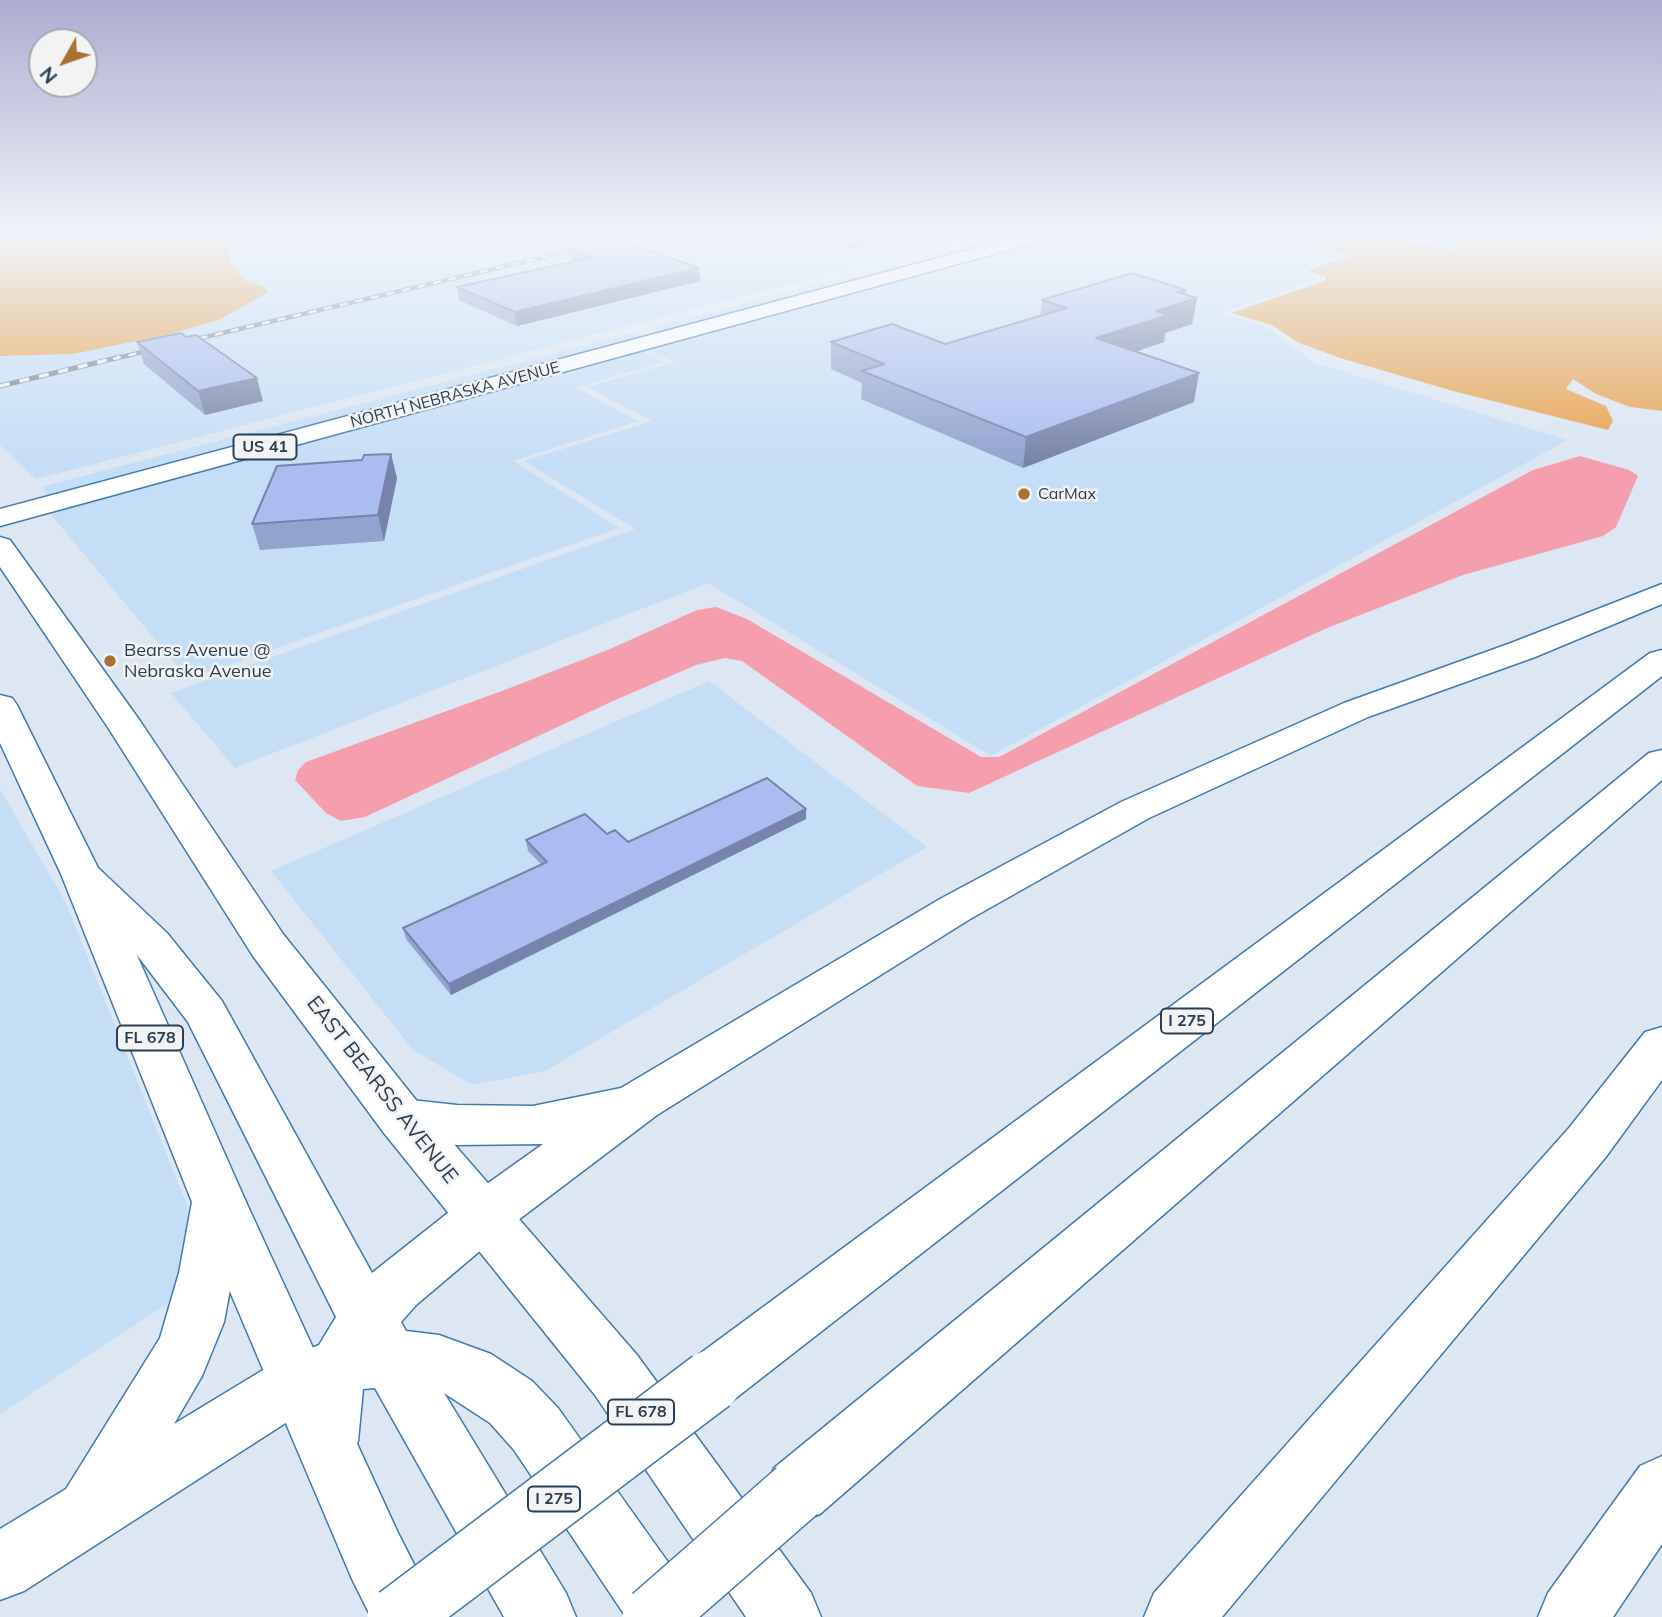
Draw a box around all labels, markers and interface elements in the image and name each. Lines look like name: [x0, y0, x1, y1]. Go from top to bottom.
north arrow: [28, 28, 98, 98]
text: N: [35, 62, 62, 88]
street label: NORTH NEBRASKA AVENUE: [348, 358, 562, 432]
road number: US 41: [233, 434, 296, 460]
place label: CarMax: [1038, 484, 1096, 504]
marker: CarMax: [1016, 486, 1032, 502]
place label: Bearss Avenue @ Nebraska Avenue: [124, 640, 272, 682]
marker: Bearss Avenue @ Nebraska Avenue: [102, 653, 118, 669]
street label: EAST BEARSS AVENUE: [301, 991, 463, 1189]
road number: I 275: [1161, 1009, 1213, 1034]
road number: FL 678: [117, 1026, 183, 1050]
road number: FL 678: [608, 1400, 674, 1424]
road number: I 275: [528, 1486, 580, 1512]

